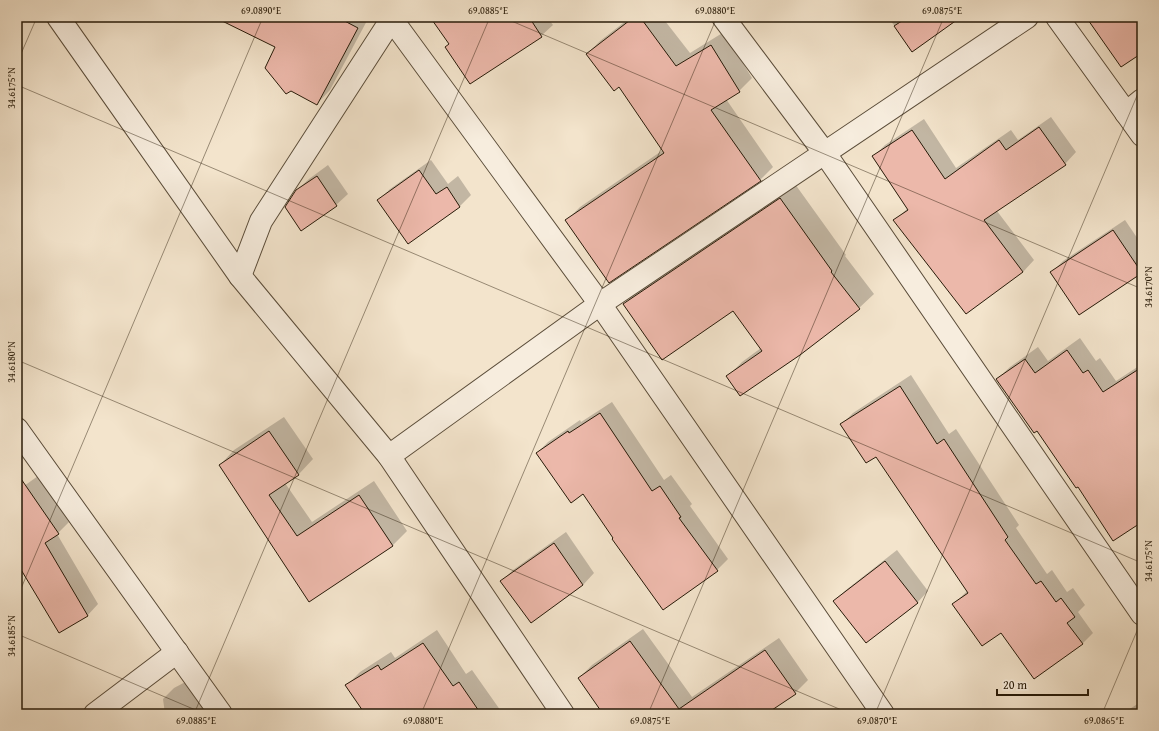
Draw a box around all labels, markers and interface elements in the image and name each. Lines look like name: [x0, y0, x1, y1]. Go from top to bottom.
text: 69.0890°E: [241, 3, 281, 18]
text: 69.0885°E: [468, 3, 508, 18]
text: 69.0880°E: [695, 3, 735, 18]
text: 69.0875°E: [922, 3, 962, 18]
text: 34.6175°N: [4, 67, 19, 109]
text: 34.6170°N: [1141, 266, 1156, 308]
text: 34.6180°N: [4, 341, 19, 383]
text: 34.6175°N: [1141, 540, 1156, 582]
text: 34.6185°N: [4, 615, 19, 657]
scale bar: [997, 671, 1088, 697]
text: 20 m: [1003, 676, 1027, 693]
text: 69.0885°E: [176, 713, 216, 728]
text: 69.0880°E: [403, 713, 443, 728]
text: 69.0875°E: [630, 713, 670, 728]
text: 69.0870°E: [857, 713, 897, 728]
text: 69.0865°E: [1084, 713, 1124, 728]

